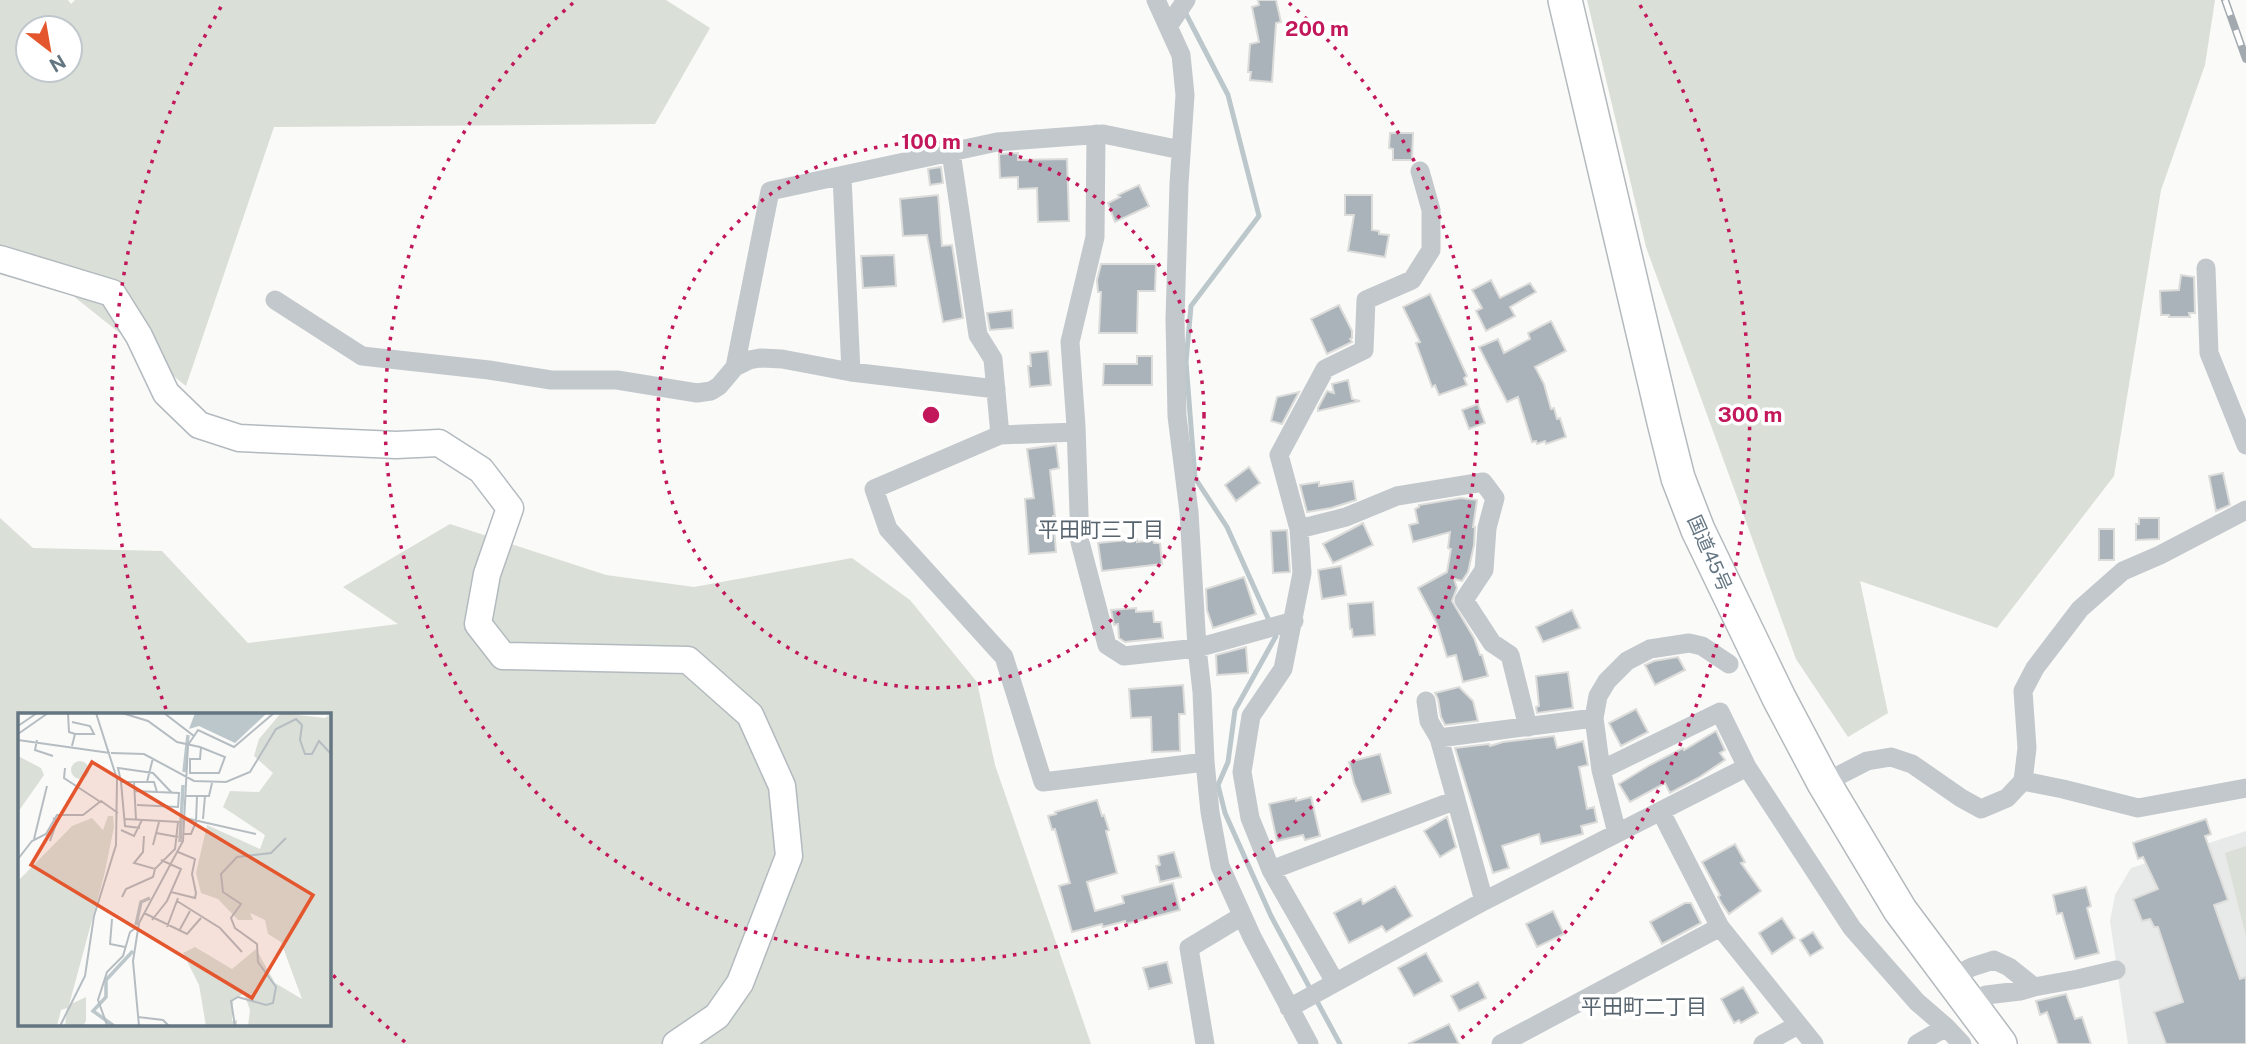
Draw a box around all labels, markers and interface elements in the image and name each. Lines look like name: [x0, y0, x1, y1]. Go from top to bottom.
north arrow: [14, 14, 84, 84]
text: 200 m: [1285, 16, 1349, 41]
text: N: [46, 50, 70, 77]
text: 100 m: [901, 129, 961, 154]
text: 300 m: [1718, 402, 1782, 427]
centre of rings: [919, 403, 943, 427]
street label: 国道45号: [1683, 512, 1737, 594]
district label: 平田町三丁目: [1038, 517, 1164, 542]
inset map: [18, 713, 331, 1026]
district label: 平田町二丁目: [1581, 994, 1707, 1019]

